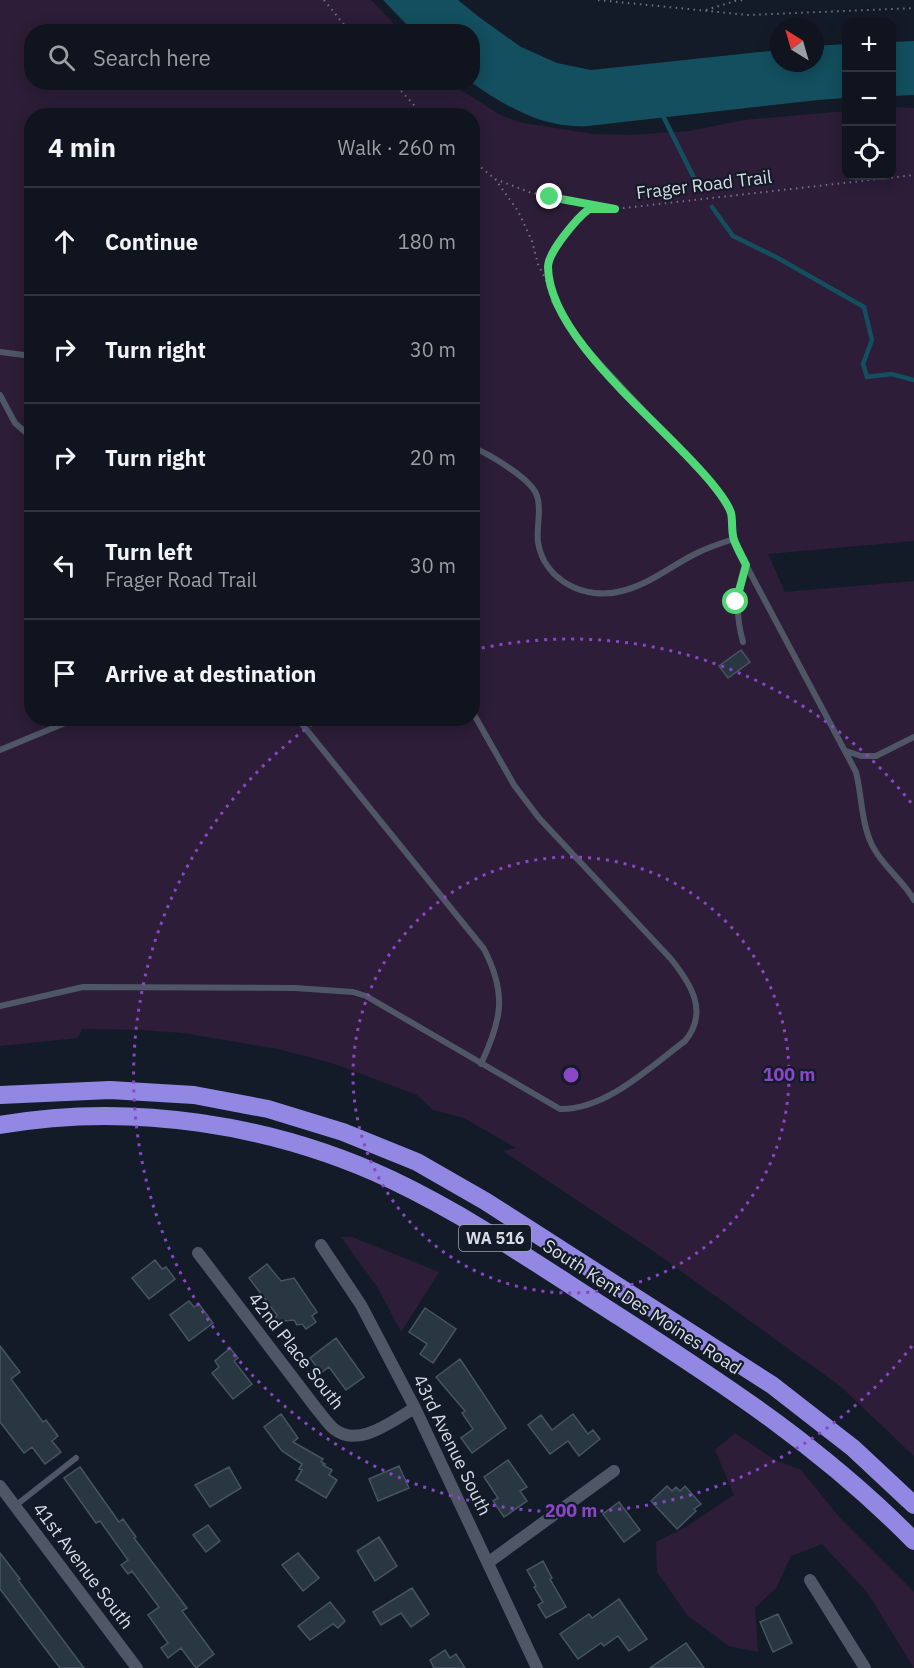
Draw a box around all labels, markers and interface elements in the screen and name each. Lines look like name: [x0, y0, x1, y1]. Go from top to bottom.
north arrow: [770, 18, 824, 72]
map controls: [842, 18, 896, 180]
button: +: [842, 18, 896, 72]
search box: [24, 24, 480, 90]
icon: search: [45, 41, 78, 74]
text: Search here: [93, 43, 211, 72]
button: −: [842, 72, 896, 126]
button: locate: [842, 126, 896, 180]
text: 4 min: [48, 130, 116, 164]
text: Walk · 260 m: [338, 134, 456, 161]
street label: Frager Road Trail: [635, 165, 773, 204]
route end: [536, 183, 562, 209]
icon: ahead: [48, 225, 81, 258]
text: Continue: [105, 227, 198, 256]
text: 180 m: [398, 228, 456, 255]
icon: right: [48, 333, 81, 366]
text: Turn right: [105, 335, 206, 364]
text: 30 m: [410, 336, 456, 363]
icon: right: [48, 441, 81, 474]
text: Turn right: [105, 443, 206, 472]
text: 20 m: [410, 444, 456, 471]
text: Turn left: [105, 537, 193, 566]
icon: left: [48, 549, 81, 582]
text: 30 m: [410, 552, 456, 579]
text: Frager Road Trail: [105, 566, 257, 593]
route start: [722, 588, 748, 614]
icon: arrive: [48, 657, 81, 690]
text: Arrive at destination: [105, 659, 316, 688]
text: 100 m: [763, 1063, 815, 1086]
centre of rings: [561, 1065, 581, 1085]
road number: WA 516: [459, 1225, 531, 1251]
street label: South Kent Des Moines Road: [539, 1234, 746, 1379]
street label: 42nd Place South: [244, 1288, 349, 1414]
street label: 43rd Avenue South: [408, 1370, 497, 1519]
street label: 41st Avenue South: [28, 1498, 138, 1634]
text: 200 m: [545, 1499, 597, 1522]

